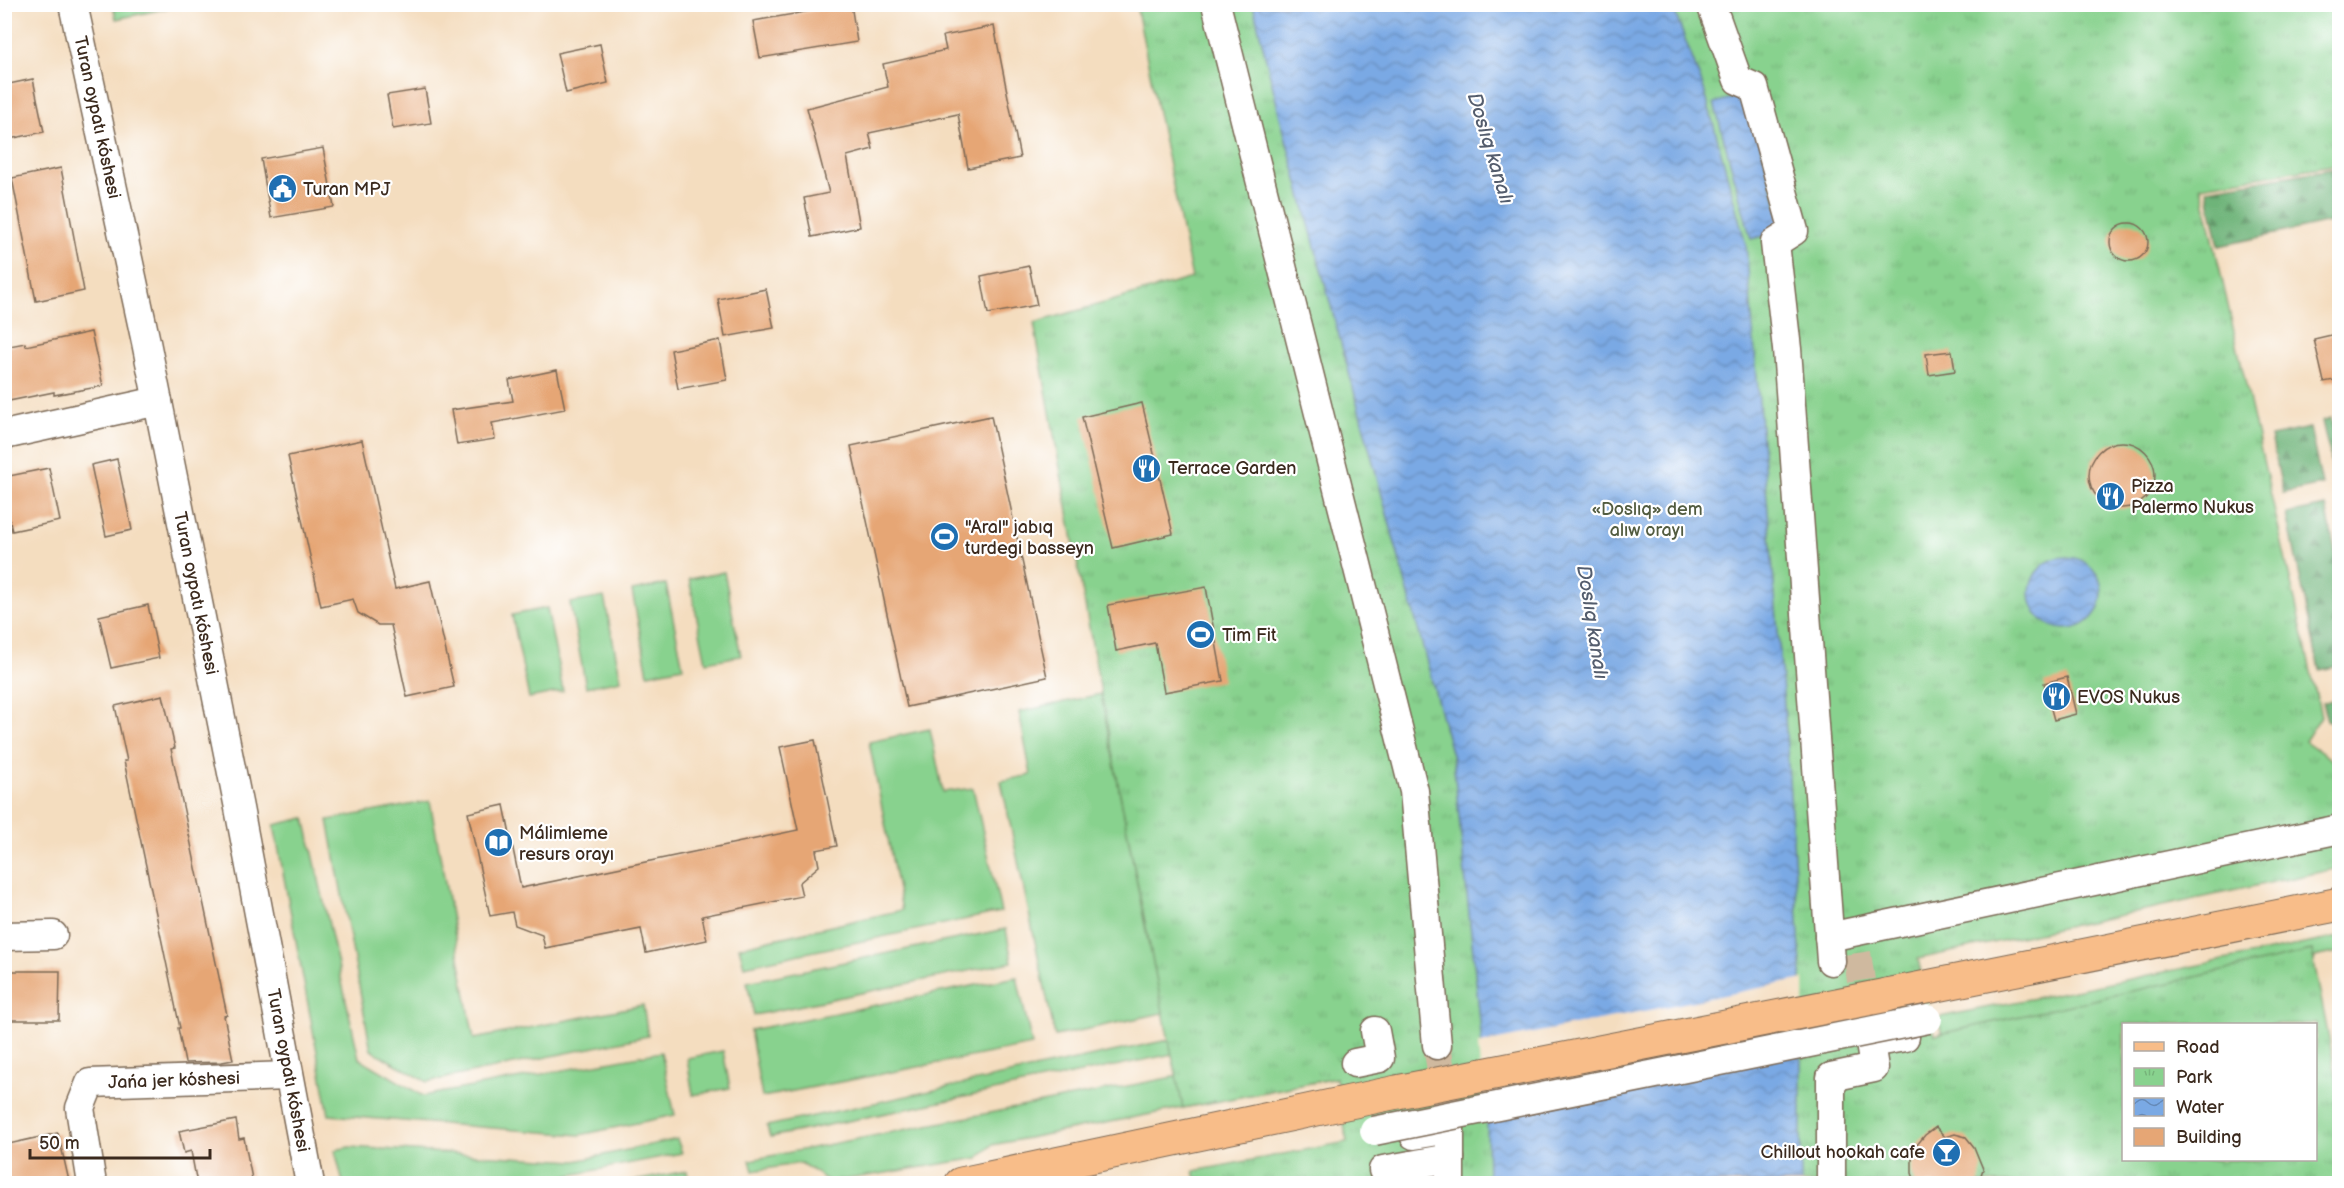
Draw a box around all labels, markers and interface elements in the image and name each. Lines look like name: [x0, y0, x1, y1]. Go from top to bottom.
street label: Turan oypatı kóshesi: [69, 34, 125, 201]
water label: Doslıq kanalı: [1462, 90, 1518, 207]
public building icon: Turan MPJ: [266, 173, 298, 205]
place label: Turan MPJ: [303, 179, 391, 200]
restaurant icon: Terrace Garden: [1131, 452, 1163, 484]
place label: Terrace Garden: [1168, 458, 1297, 479]
place label: Pizza Palermo Nukus: [2131, 476, 2254, 518]
restaurant icon: Pizza Palermo Nukus: [2094, 480, 2126, 512]
park label: «Doslıq» dem alıw orayı: [1591, 499, 1703, 541]
street label: Turan oypatı kóshesi: [169, 510, 222, 677]
place label: "Aral" jabıq turdegi basseyn: [965, 517, 1094, 559]
sports icon: "Aral" jabıq turdegi basseyn: [928, 521, 960, 553]
water label: Doslıq kanalı: [1571, 563, 1613, 681]
sports icon: Tim Fit: [1185, 619, 1217, 651]
place label: Tim Fit: [1222, 625, 1277, 646]
restaurant icon: EVOS Nukus: [2040, 681, 2072, 713]
place label: EVOS Nukus: [2077, 687, 2180, 708]
place label: Málimleme resurs orayı: [519, 823, 614, 865]
library icon: Málimleme resurs orayı: [482, 827, 514, 859]
street label: Turan oypatı kóshesi: [262, 987, 314, 1154]
legend: [2122, 1023, 2317, 1161]
text: Road: [2176, 1037, 2220, 1058]
text: Park: [2176, 1067, 2212, 1088]
street label: Jańa jer kóshesi: [108, 1068, 240, 1093]
text: Water: [2176, 1097, 2224, 1118]
scale bar: [30, 1122, 210, 1160]
text: Building: [2176, 1127, 2242, 1148]
text: 50 m: [39, 1133, 80, 1154]
bar icon: Chillout hookah cafe: [1930, 1136, 1962, 1168]
place label: Chillout hookah cafe: [1760, 1142, 1925, 1163]

